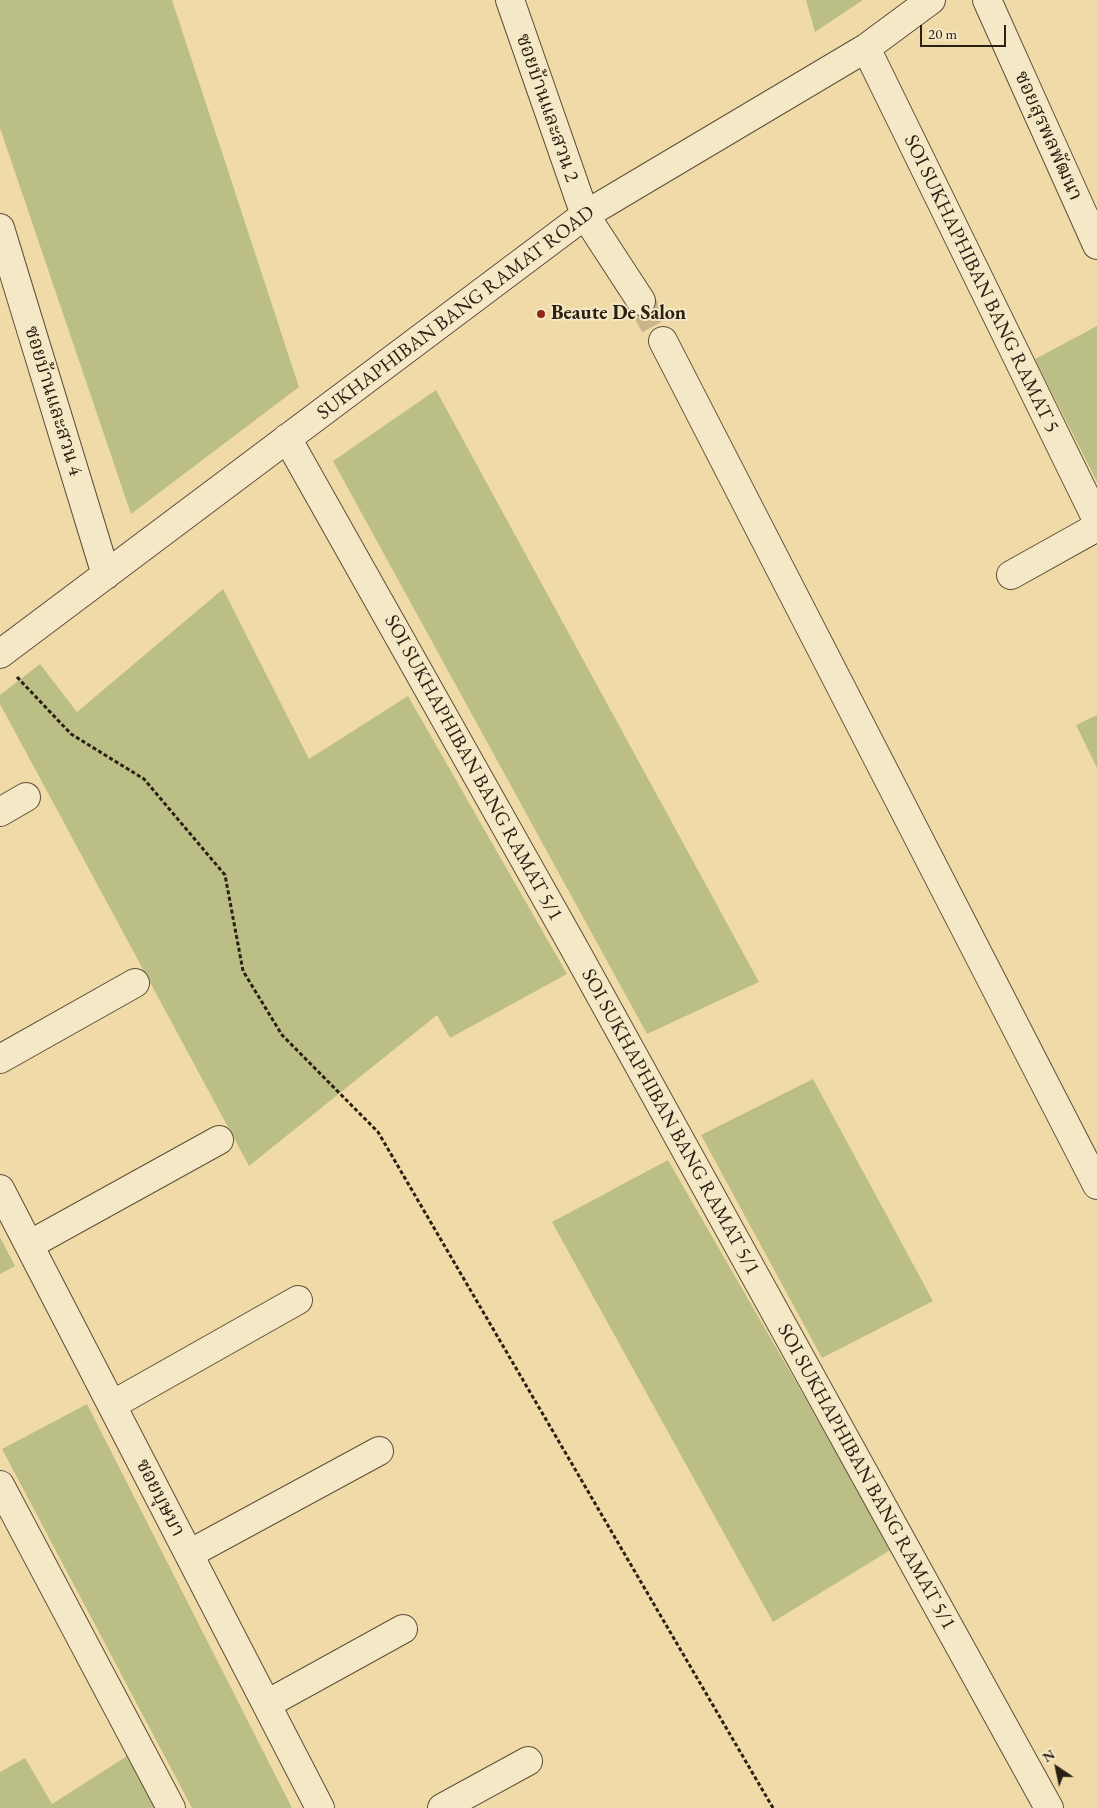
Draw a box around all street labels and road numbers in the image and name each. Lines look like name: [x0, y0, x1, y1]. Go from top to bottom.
street label: ซอยบ้านและสวน 2: [510, 31, 584, 185]
street label: ซอยสุรพลพัฒนา: [1009, 68, 1087, 204]
street label: SOI SUKHAPHIBAN BANG RAMAT 5: [898, 131, 1064, 437]
street label: SUKHAPHIBAN BANG RAMAT ROAD: [312, 201, 600, 425]
street label: ซอยบ้านและสวน 4: [19, 323, 87, 479]
street label: SOI SUKHAPHIBAN BANG RAMAT 5/1: [379, 611, 567, 925]
street label: SOI SUKHAPHIBAN BANG RAMAT 5/1: [576, 965, 764, 1279]
street label: SOI SUKHAPHIBAN BANG RAMAT 5/1: [772, 1320, 960, 1634]
street label: ซอยบุษบา: [130, 1455, 190, 1541]

